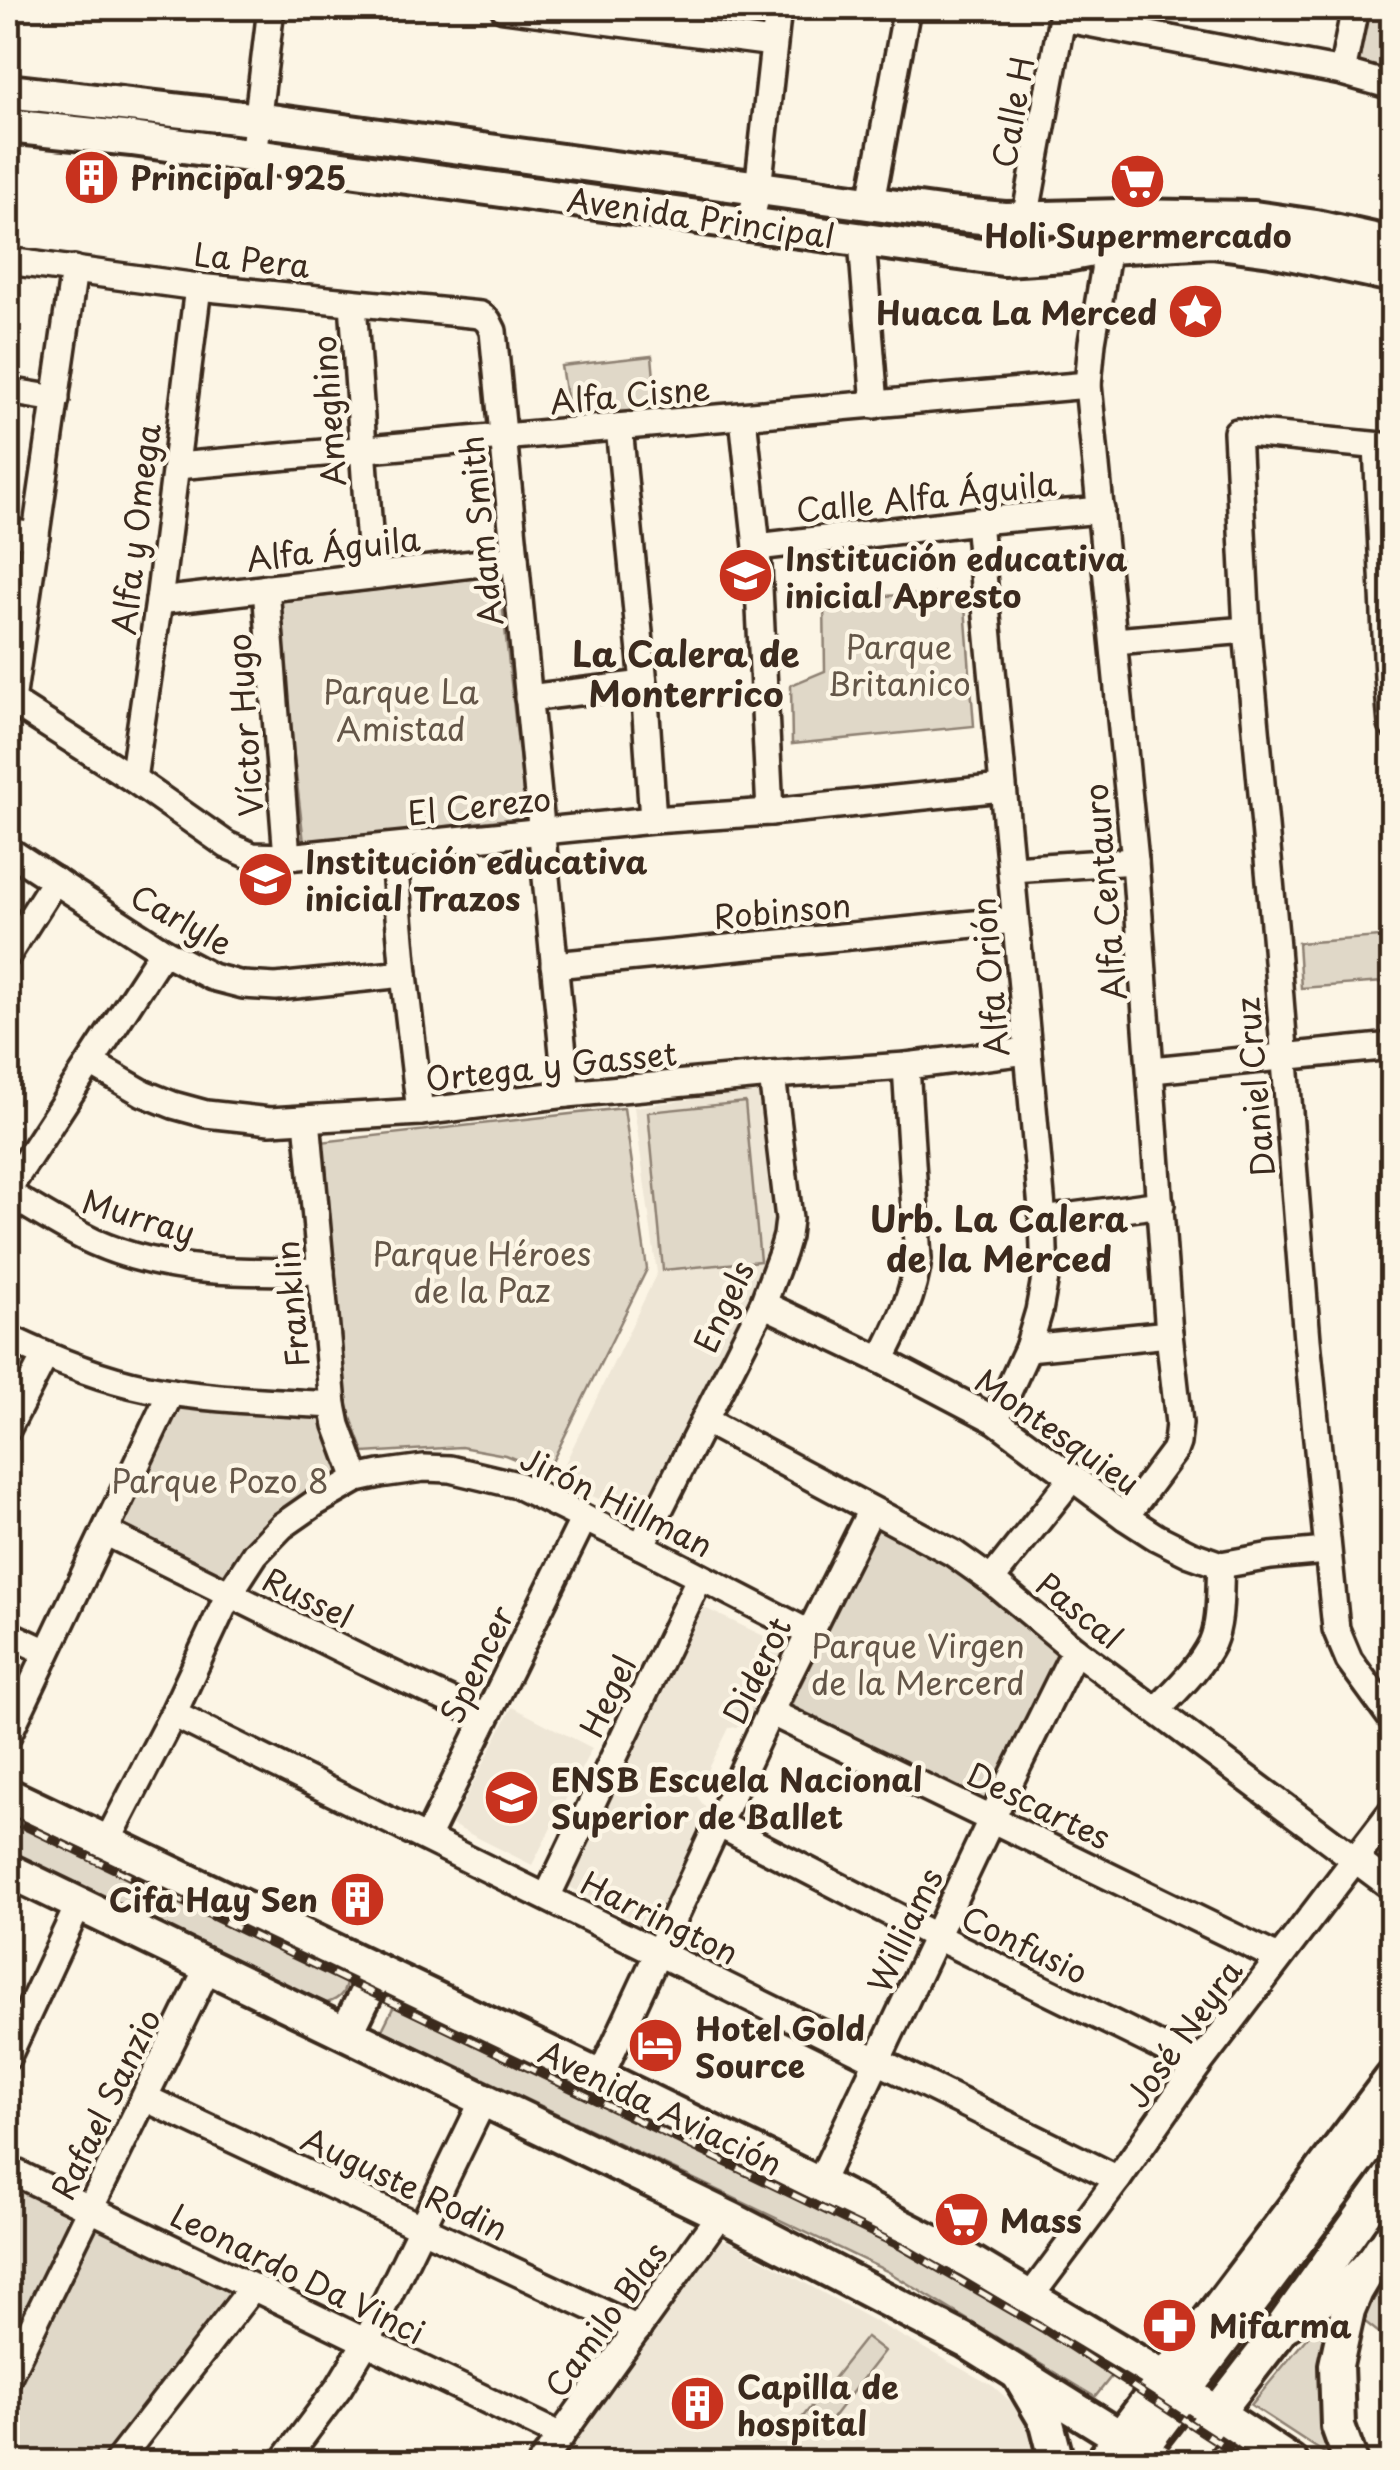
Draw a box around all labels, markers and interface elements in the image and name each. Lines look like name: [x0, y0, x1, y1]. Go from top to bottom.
street label: Calle H: [979, 53, 1045, 171]
building icon: Principal 925: [61, 147, 121, 207]
supermarket icon: Holi Supermercado: [1108, 151, 1168, 211]
place label: Principal 925: [130, 153, 346, 201]
street label: Avenida Principal: [564, 174, 838, 260]
place label: Holi Supermercado: [984, 211, 1292, 259]
street label: La Pera: [192, 229, 313, 289]
place icon: Huaca La Merced: [1166, 282, 1226, 342]
place label: Huaca La Merced: [876, 288, 1157, 336]
street label: Ameghino: [299, 334, 357, 488]
street label: Alfa Cisne: [548, 363, 712, 425]
street label: Alfa y Omega: [98, 421, 172, 637]
street label: Adam Smith: [446, 434, 514, 628]
street label: Calle Alfa Águila: [794, 458, 1059, 534]
street label: Alfa Águila: [243, 514, 423, 582]
place label: Institución educativa inicial Apresto: [785, 534, 1127, 619]
school or university icon: Institución educativa inicial Apresto: [716, 546, 776, 606]
park label: Parque Britanico: [827, 622, 971, 707]
district label: La Calera de Monterrico: [572, 626, 800, 719]
street label: Víctor Hugo: [214, 632, 274, 818]
park label: Parque La Amistad: [323, 667, 479, 752]
street label: El Cerezo: [405, 774, 553, 836]
street label: Alfa Centauro: [1071, 782, 1137, 1002]
place label: Institución educativa inicial Trazos: [305, 837, 647, 922]
school or university icon: Institución educativa inicial Trazos: [236, 849, 296, 909]
street label: Carlyle: [122, 871, 242, 967]
street label: Robinson: [711, 880, 853, 940]
street label: Alfa Orión: [958, 895, 1020, 1059]
street label: Daniel Cruz: [1222, 996, 1286, 1178]
street label: Ortega y Gasset: [423, 1028, 679, 1102]
street label: Murray: [77, 1176, 201, 1256]
district label: Urb. La Calera de la Merced: [870, 1191, 1128, 1284]
park label: Parque Héroes de la Paz: [373, 1229, 591, 1314]
street label: Franklin: [262, 1238, 320, 1370]
street label: Engels: [681, 1252, 765, 1360]
street label: Montesquieu: [966, 1356, 1150, 1506]
street label: Jirón Hillman: [513, 1434, 721, 1568]
park label: Parque Pozo 8: [111, 1456, 329, 1504]
street label: Russel: [255, 1555, 361, 1639]
street label: Pascal: [1026, 1560, 1134, 1660]
street label: Spencer: [427, 1597, 525, 1731]
street label: Diderot: [710, 1608, 802, 1732]
park label: Parque Virgen de la Mercerd: [811, 1621, 1025, 1706]
street label: Hegel: [567, 1647, 647, 1745]
street label: Descartes: [959, 1750, 1119, 1860]
place label: ENSB Escuela Nacional Superior de Ballet: [551, 1755, 923, 1840]
school or university icon: ENSB Escuela Nacional Superior de Ballet: [482, 1767, 542, 1827]
street label: Harrington: [573, 1858, 747, 1976]
street label: Williams: [854, 1860, 954, 2000]
building icon: Cifa Hay Sen: [327, 1869, 387, 1929]
place label: Cifa Hay Sen: [109, 1875, 318, 1923]
street label: Confusio: [954, 1893, 1096, 1995]
street label: José Neyra: [1113, 1949, 1253, 2117]
street label: Rafael Sanzio: [38, 2000, 172, 2208]
place label: Hotel Gold Source: [695, 2004, 865, 2089]
hotel icon: Hotel Gold Source: [626, 2016, 686, 2076]
street label: Avenida Aviación: [531, 2027, 791, 2187]
street label: Auguste Rodin: [294, 2114, 516, 2252]
supermarket icon: Mass: [931, 2190, 991, 2250]
street label: Leonardo Da Vinci: [163, 2191, 433, 2355]
place label: Mass: [1000, 2196, 1082, 2244]
street label: Camilo Blas: [532, 2231, 678, 2407]
pharmacy icon: Mifarma: [1140, 2295, 1200, 2355]
place label: Mifarma: [1209, 2301, 1352, 2349]
place label: Capilla de hospital: [737, 2362, 899, 2447]
building icon: Capilla de hospital: [668, 2374, 728, 2434]

